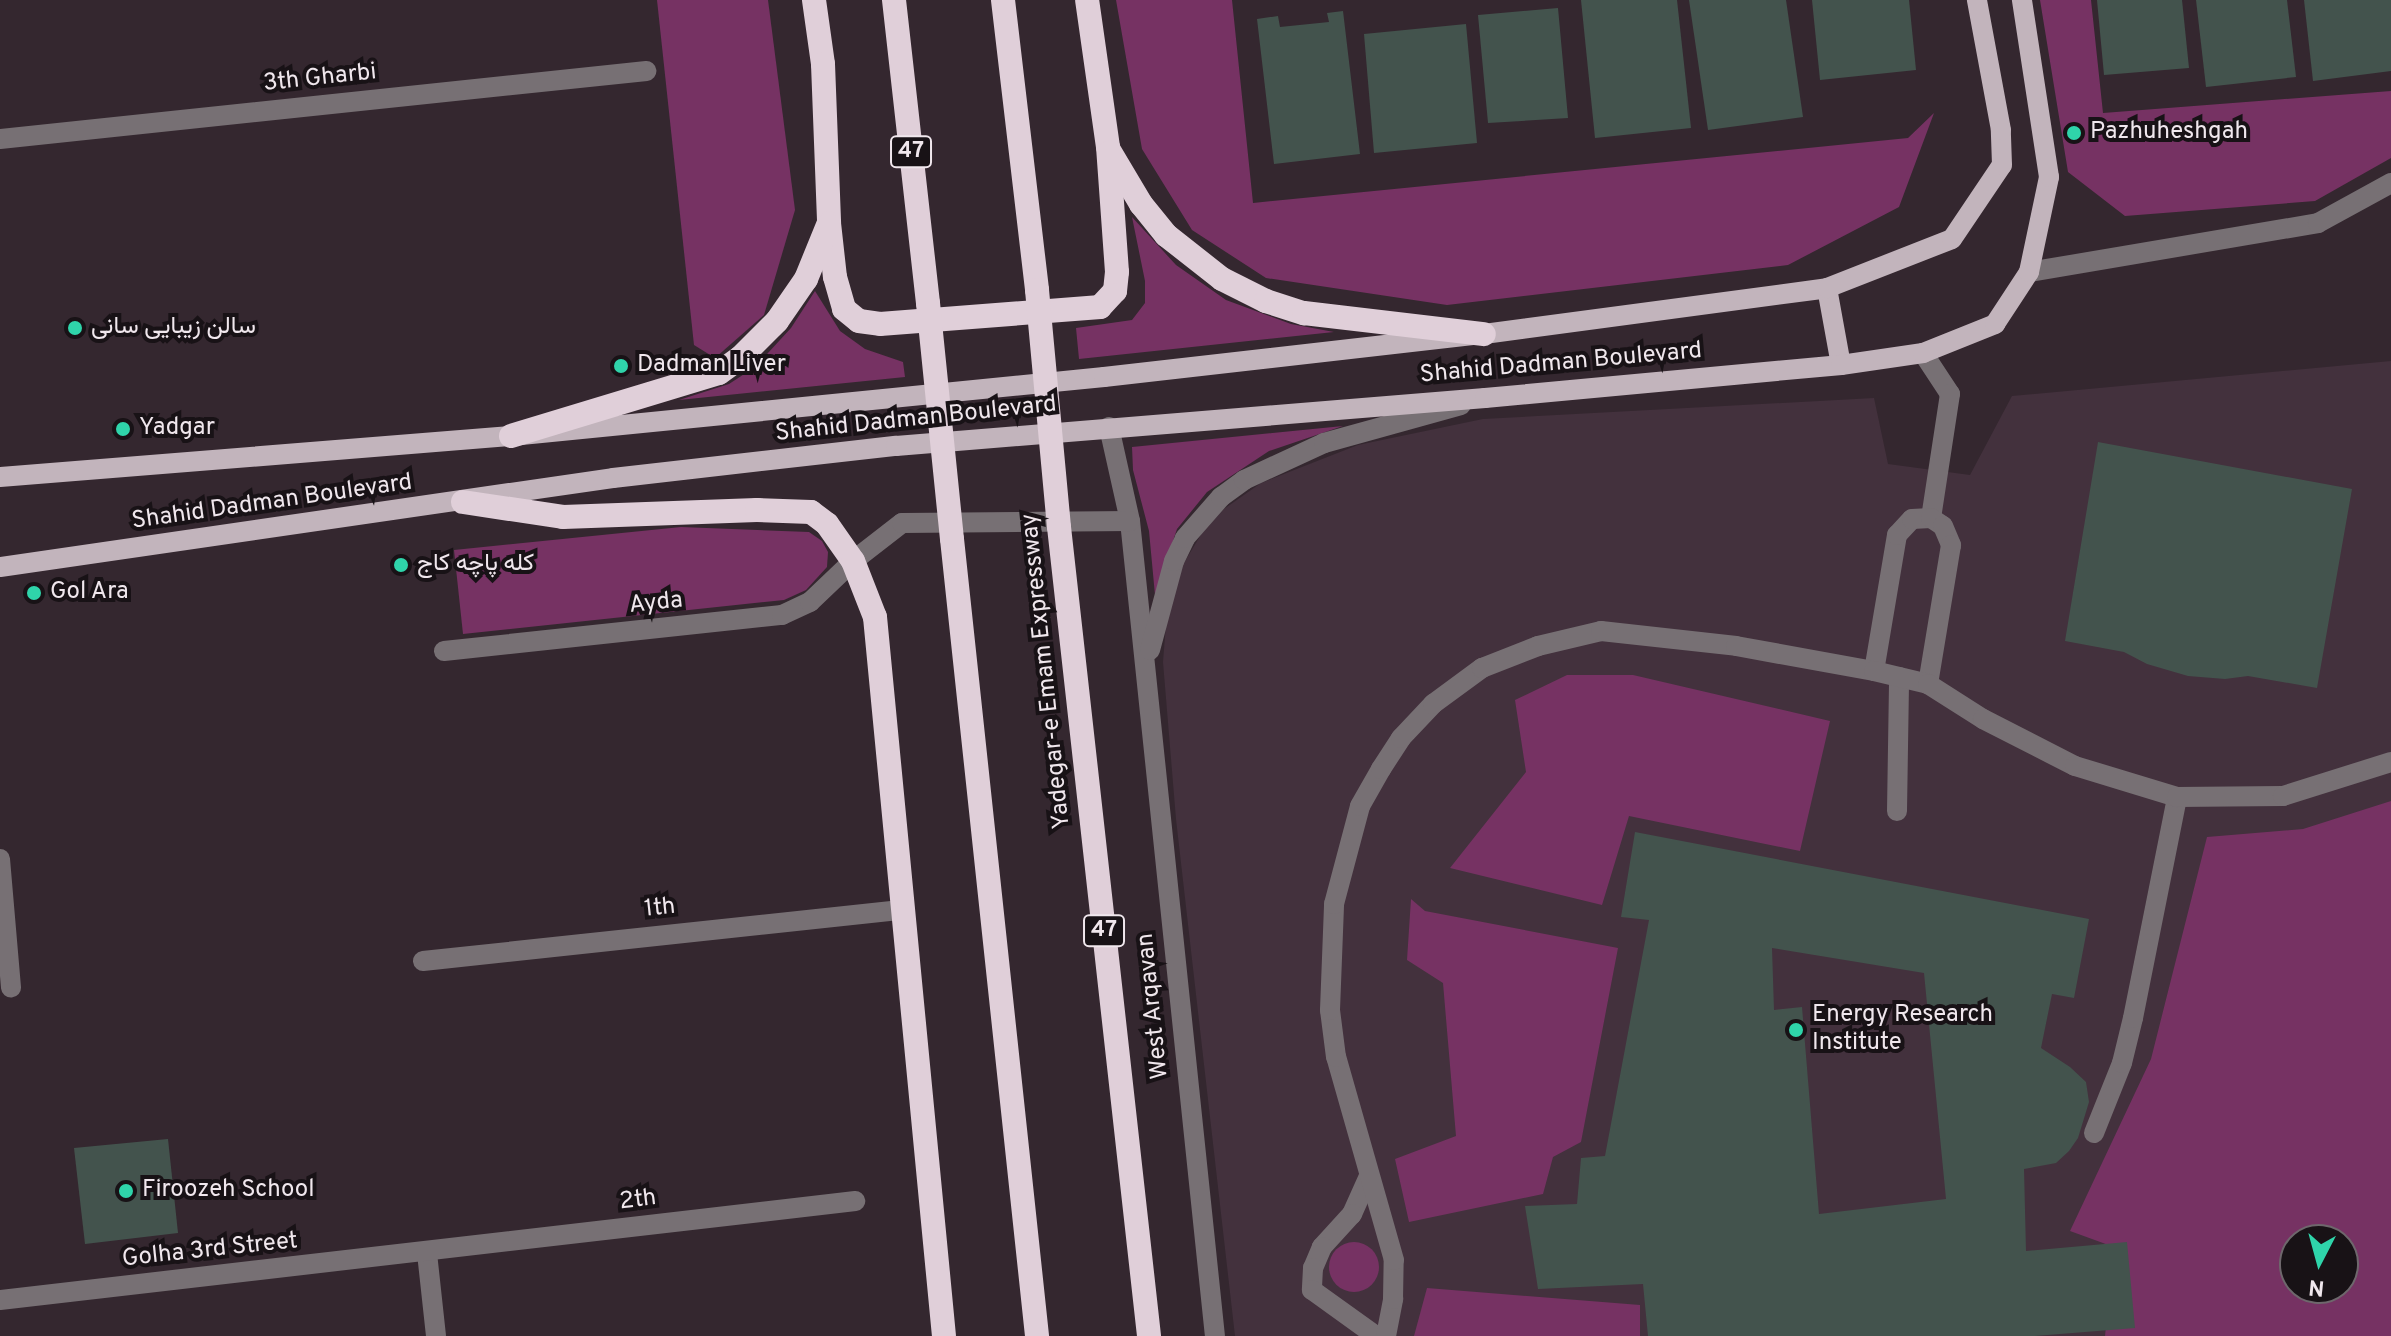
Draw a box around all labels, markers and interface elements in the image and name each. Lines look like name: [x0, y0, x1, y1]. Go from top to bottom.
street label: 3th Gharbi: [262, 59, 378, 99]
place label: Pazhuheshgah: [2090, 119, 2248, 147]
marker: Pazhuheshgah: [2065, 124, 2083, 142]
road number: 47: [889, 134, 933, 170]
place label: سالن زیبایی سانی: [91, 314, 256, 342]
marker: سالن زیبایی سانی: [66, 319, 84, 337]
street label: Shahid Dadman Boulevard: [1419, 337, 1703, 391]
place label: Dadman Liver: [637, 352, 786, 380]
marker: Dadman Liver: [612, 357, 630, 375]
street label: Shahid Dadman Boulevard: [774, 391, 1058, 449]
place label: Yadgar: [139, 415, 215, 443]
marker: Yadgar: [114, 420, 132, 438]
street label: Shahid Dadman Boulevard: [130, 469, 414, 537]
street label: Yadegar-e Emam Expressway: [1016, 512, 1078, 830]
place label: کله پاچه کاج: [417, 551, 534, 579]
marker: کله پاچه کاج: [392, 556, 410, 574]
place label: Gol Ara: [50, 579, 130, 607]
marker: Gol Ara: [25, 584, 43, 602]
street label: Ayda: [628, 587, 684, 621]
street label: 1th: [643, 893, 677, 925]
road number: 47: [1082, 913, 1126, 949]
street label: West Arqavan: [1132, 931, 1176, 1081]
place label: Energy Research Institute: [1812, 1002, 1993, 1058]
marker: Energy Research Institute: [1787, 1021, 1805, 1039]
place label: Firoozeh School: [142, 1177, 314, 1205]
marker: Firoozeh School: [117, 1182, 135, 1200]
street label: 2th: [618, 1184, 658, 1218]
north arrow: [2279, 1224, 2359, 1304]
street label: Golha 3rd Street: [121, 1227, 299, 1275]
text: N: [2307, 1272, 2326, 1301]

